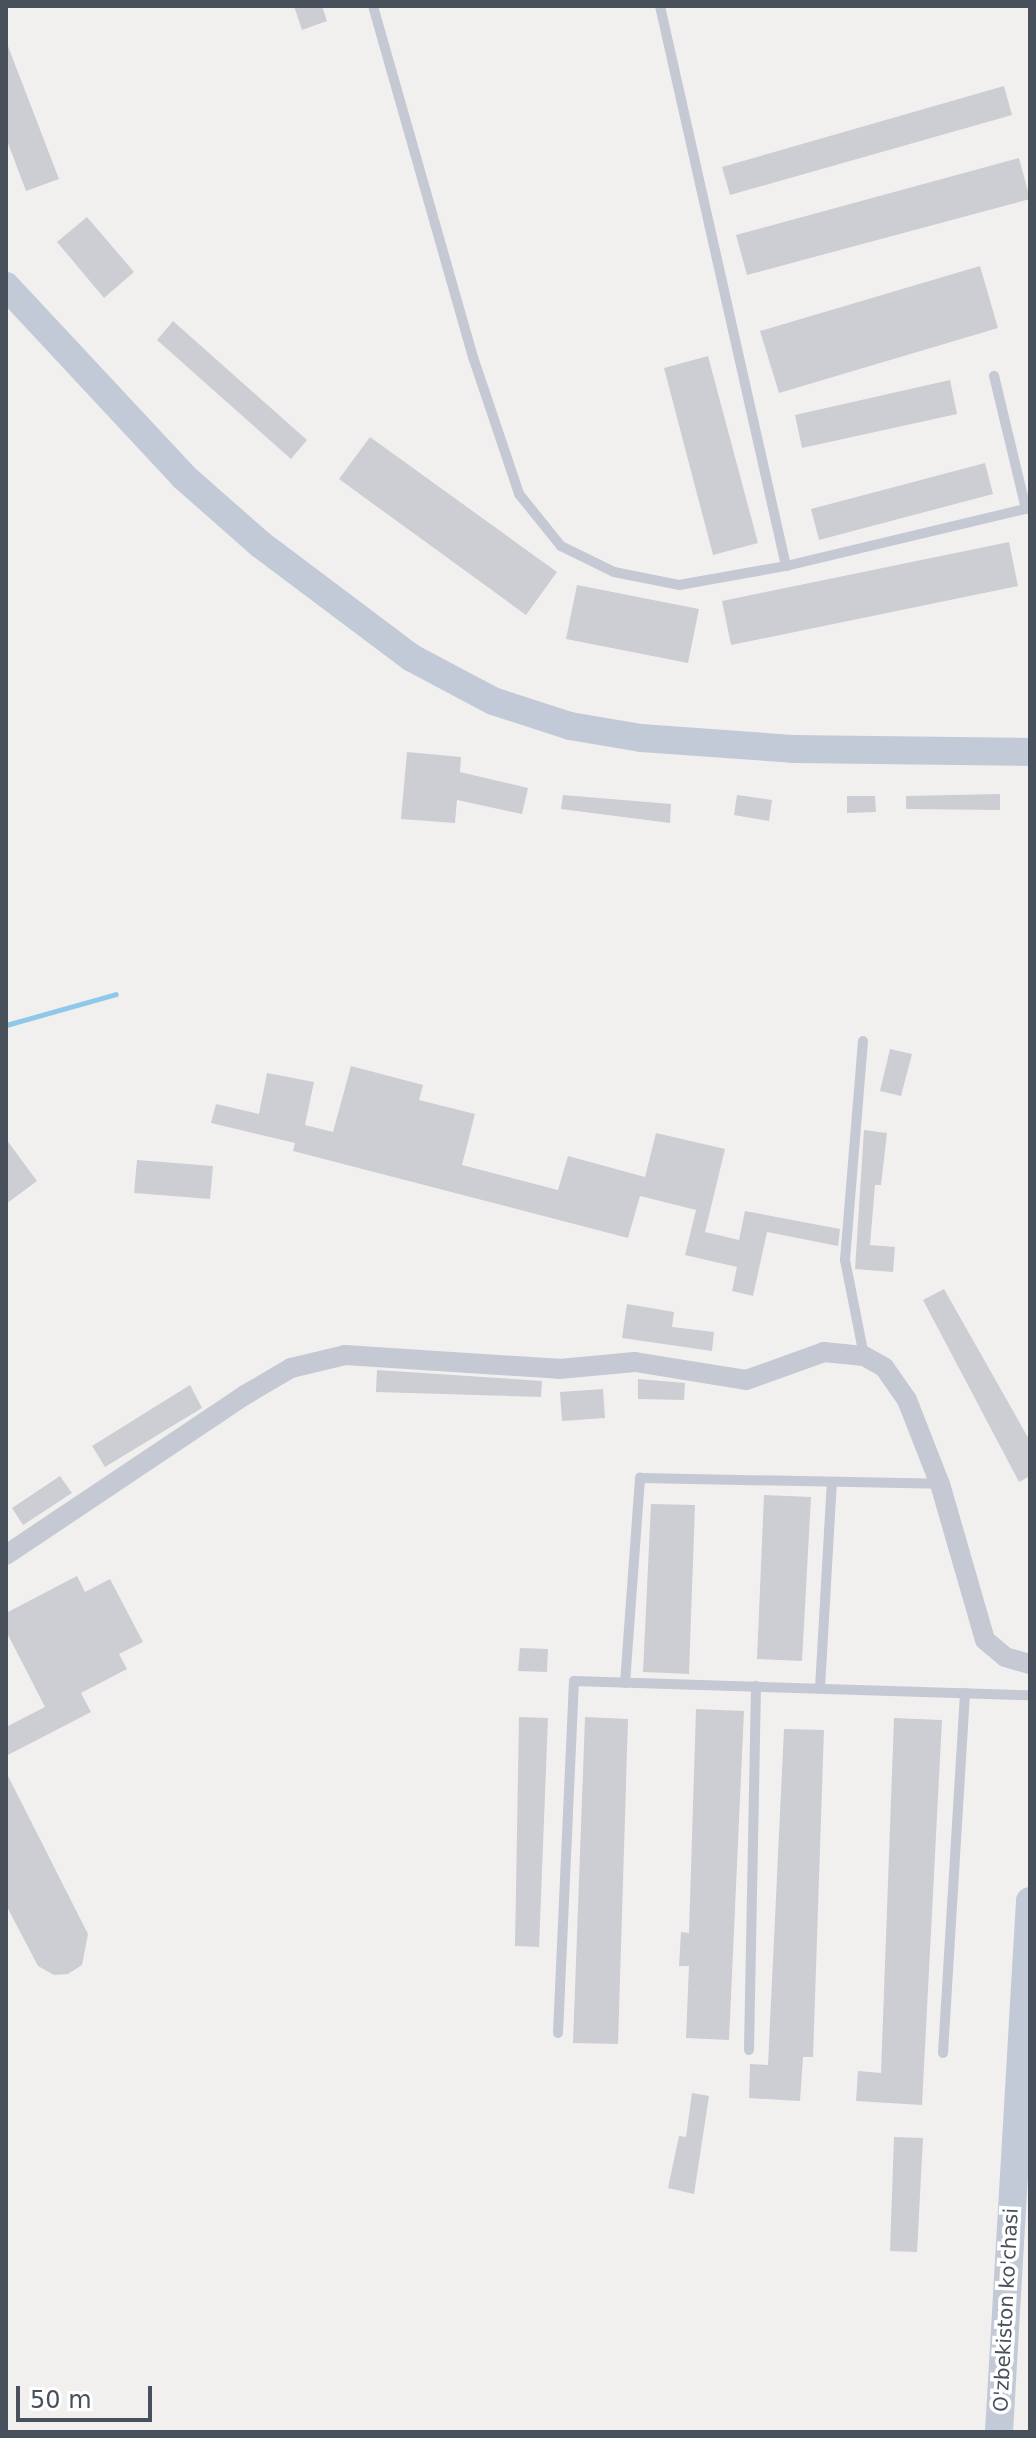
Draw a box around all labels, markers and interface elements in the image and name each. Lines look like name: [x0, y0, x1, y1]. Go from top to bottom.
street label: O'zbekiston ko'chasi: [989, 2208, 1023, 2412]
scale bar: [20, 2370, 156, 2420]
text: 50 m: [30, 2386, 92, 2414]

